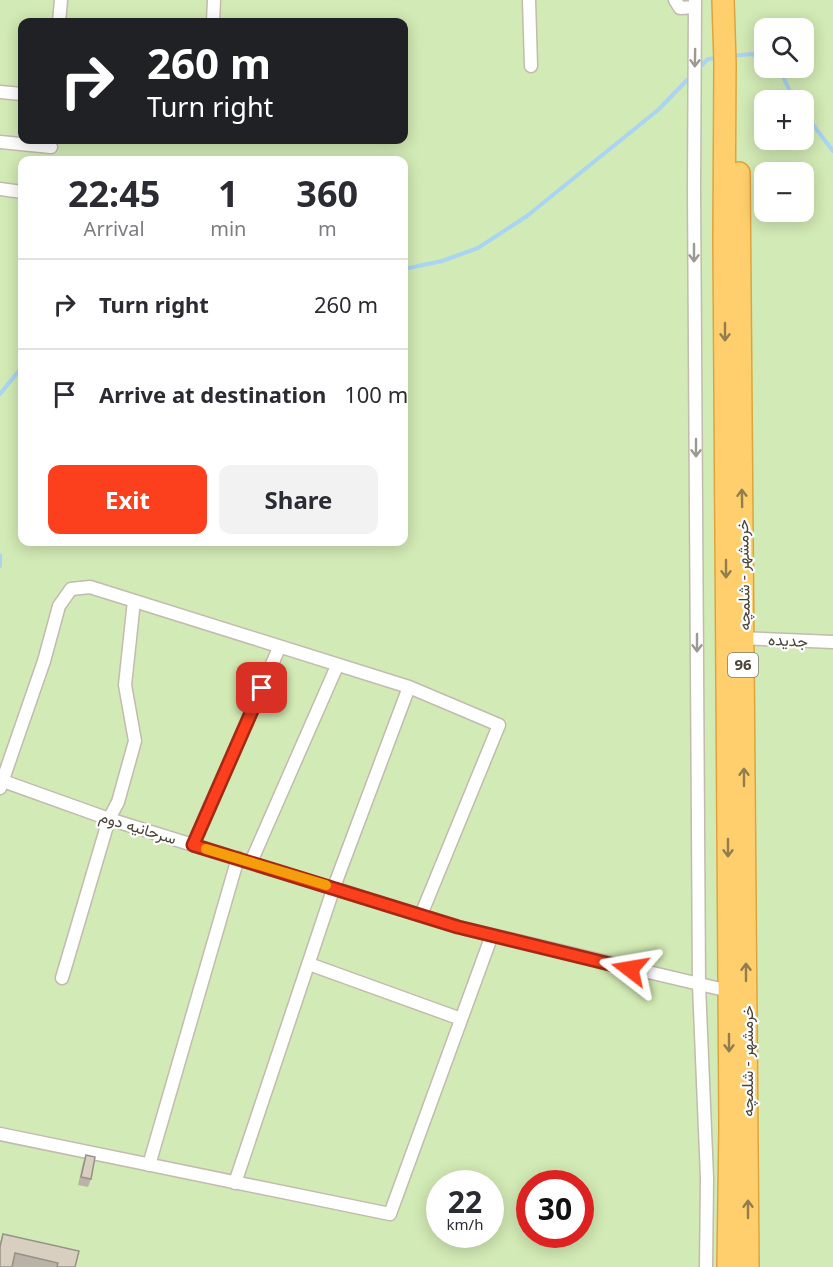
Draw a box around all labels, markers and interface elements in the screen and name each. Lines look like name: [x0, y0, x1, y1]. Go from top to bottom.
map controls: [754, 18, 814, 222]
button: search: [754, 18, 814, 78]
text: 260 m: [147, 34, 271, 91]
icon: right: [48, 42, 126, 120]
one-way arrow: [689, 48, 701, 68]
text: Turn right: [147, 88, 273, 125]
button: +: [754, 90, 814, 150]
button: −: [754, 162, 814, 222]
text: 22:45: [68, 169, 160, 218]
text: 1: [218, 169, 239, 218]
text: 360: [296, 169, 358, 218]
text: Arrival: [84, 215, 145, 242]
text: min: [210, 215, 246, 242]
text: m: [318, 215, 337, 242]
one-way arrow: [688, 243, 700, 263]
icon: right: [48, 288, 81, 321]
text: Turn right: [99, 289, 209, 319]
text: 260 m: [314, 289, 378, 319]
one-way arrow: [719, 321, 730, 341]
icon: arrive: [48, 378, 81, 411]
text: Arrive at destination: [99, 379, 326, 409]
text: 100 m: [344, 379, 408, 409]
one-way arrow: [690, 438, 701, 458]
button: Exit: [48, 465, 207, 534]
button: Share: [219, 465, 378, 534]
one-way arrow: [736, 488, 748, 508]
street label: خرمشهر - شلمچه: [731, 519, 756, 631]
one-way arrow: [720, 558, 732, 578]
street label: جدیده: [767, 628, 809, 652]
one-way arrow: [691, 633, 703, 653]
road number: 96: [728, 653, 758, 677]
pin: [236, 662, 287, 713]
icon: arrive: [245, 671, 278, 704]
one-way arrow: [738, 767, 750, 787]
street label: سرحانیه دوم: [97, 805, 179, 849]
one-way arrow: [722, 837, 734, 857]
position arrow: [598, 937, 662, 1001]
one-way arrow: [740, 962, 752, 982]
street label: خرمشهر - شلمچه: [736, 1005, 759, 1117]
one-way arrow: [723, 1032, 735, 1052]
speed limit sign: 30: [516, 1170, 594, 1248]
text: 22: [448, 1181, 482, 1222]
one-way arrow: [742, 1199, 754, 1219]
text: km/h: [447, 1214, 483, 1234]

